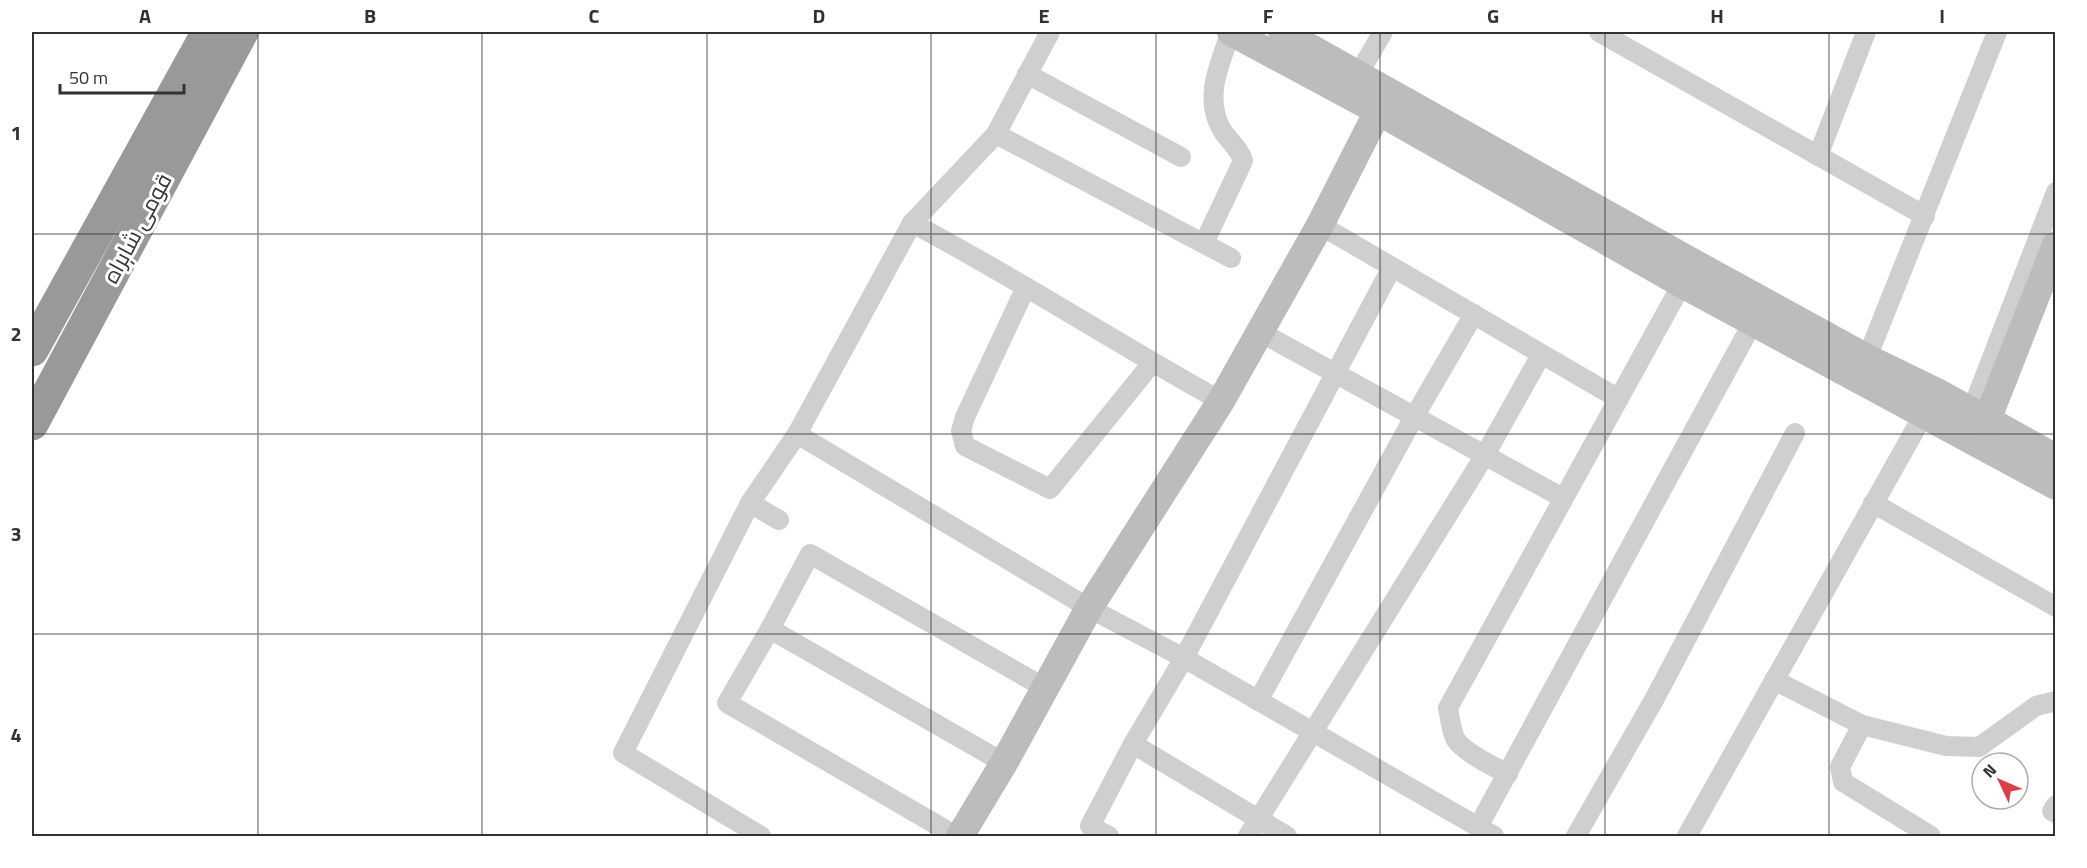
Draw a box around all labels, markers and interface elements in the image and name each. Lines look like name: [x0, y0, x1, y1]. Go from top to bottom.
text: A: [139, 0, 151, 31]
text: B: [364, 0, 376, 31]
text: C: [589, 0, 600, 31]
text: D: [813, 0, 825, 31]
text: E: [1038, 0, 1050, 31]
text: F: [1263, 0, 1274, 31]
text: G: [1487, 0, 1499, 31]
text: H: [1710, 0, 1724, 31]
text: I: [1939, 0, 1945, 31]
scale bar: [60, 57, 184, 95]
text: 50 m: [69, 64, 108, 91]
text: 1: [10, 117, 22, 148]
street label: قومی شاہراہ: [94, 167, 180, 289]
text: 2: [10, 318, 22, 349]
text: 3: [10, 518, 22, 549]
text: 4: [10, 719, 22, 750]
north arrow: [1970, 751, 2030, 811]
text: N: [1977, 758, 2002, 783]

